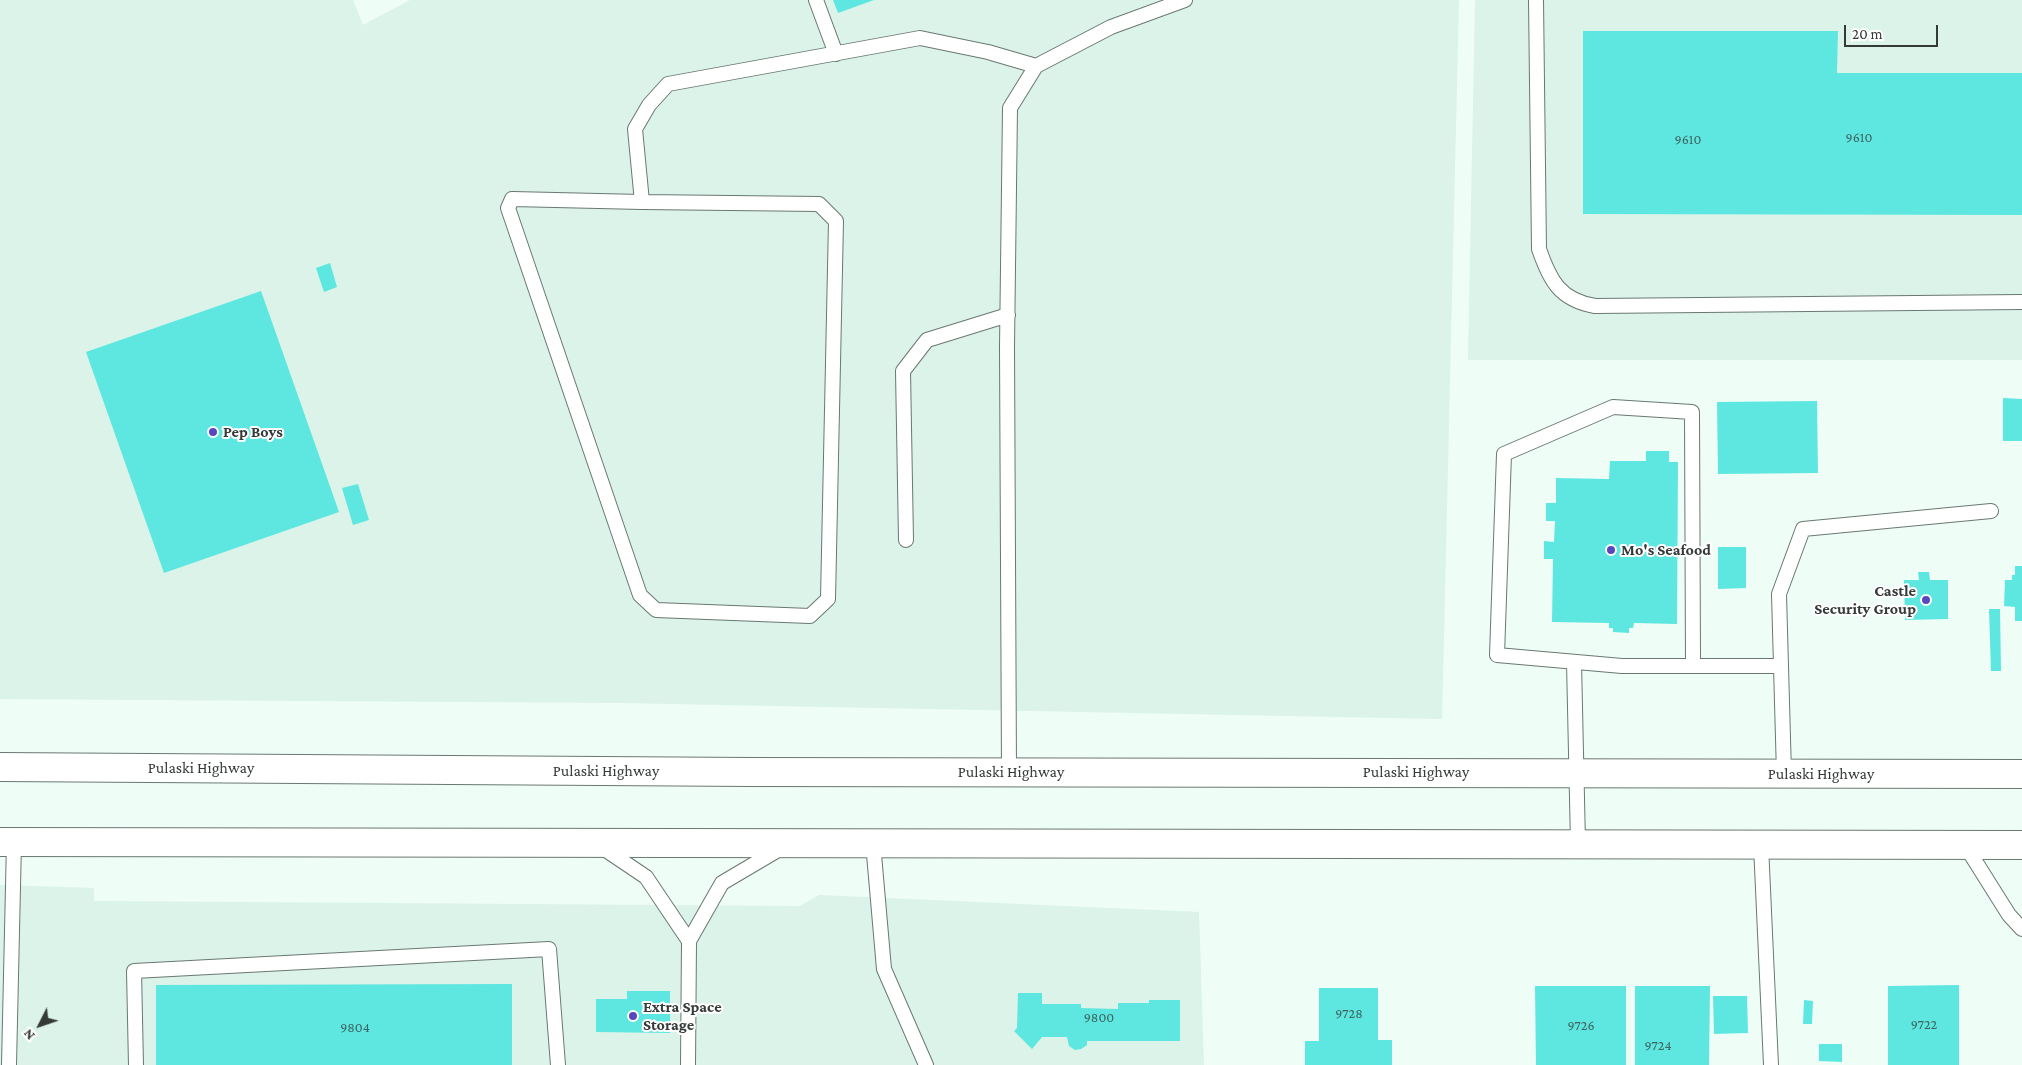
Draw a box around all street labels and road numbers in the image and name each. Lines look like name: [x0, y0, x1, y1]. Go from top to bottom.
street label: Pulaski Highway: [148, 758, 254, 778]
street label: Pulaski Highway: [553, 761, 659, 781]
street label: Pulaski Highway: [958, 762, 1064, 782]
street label: Pulaski Highway: [1363, 762, 1469, 782]
street label: Pulaski Highway: [1768, 764, 1874, 784]

